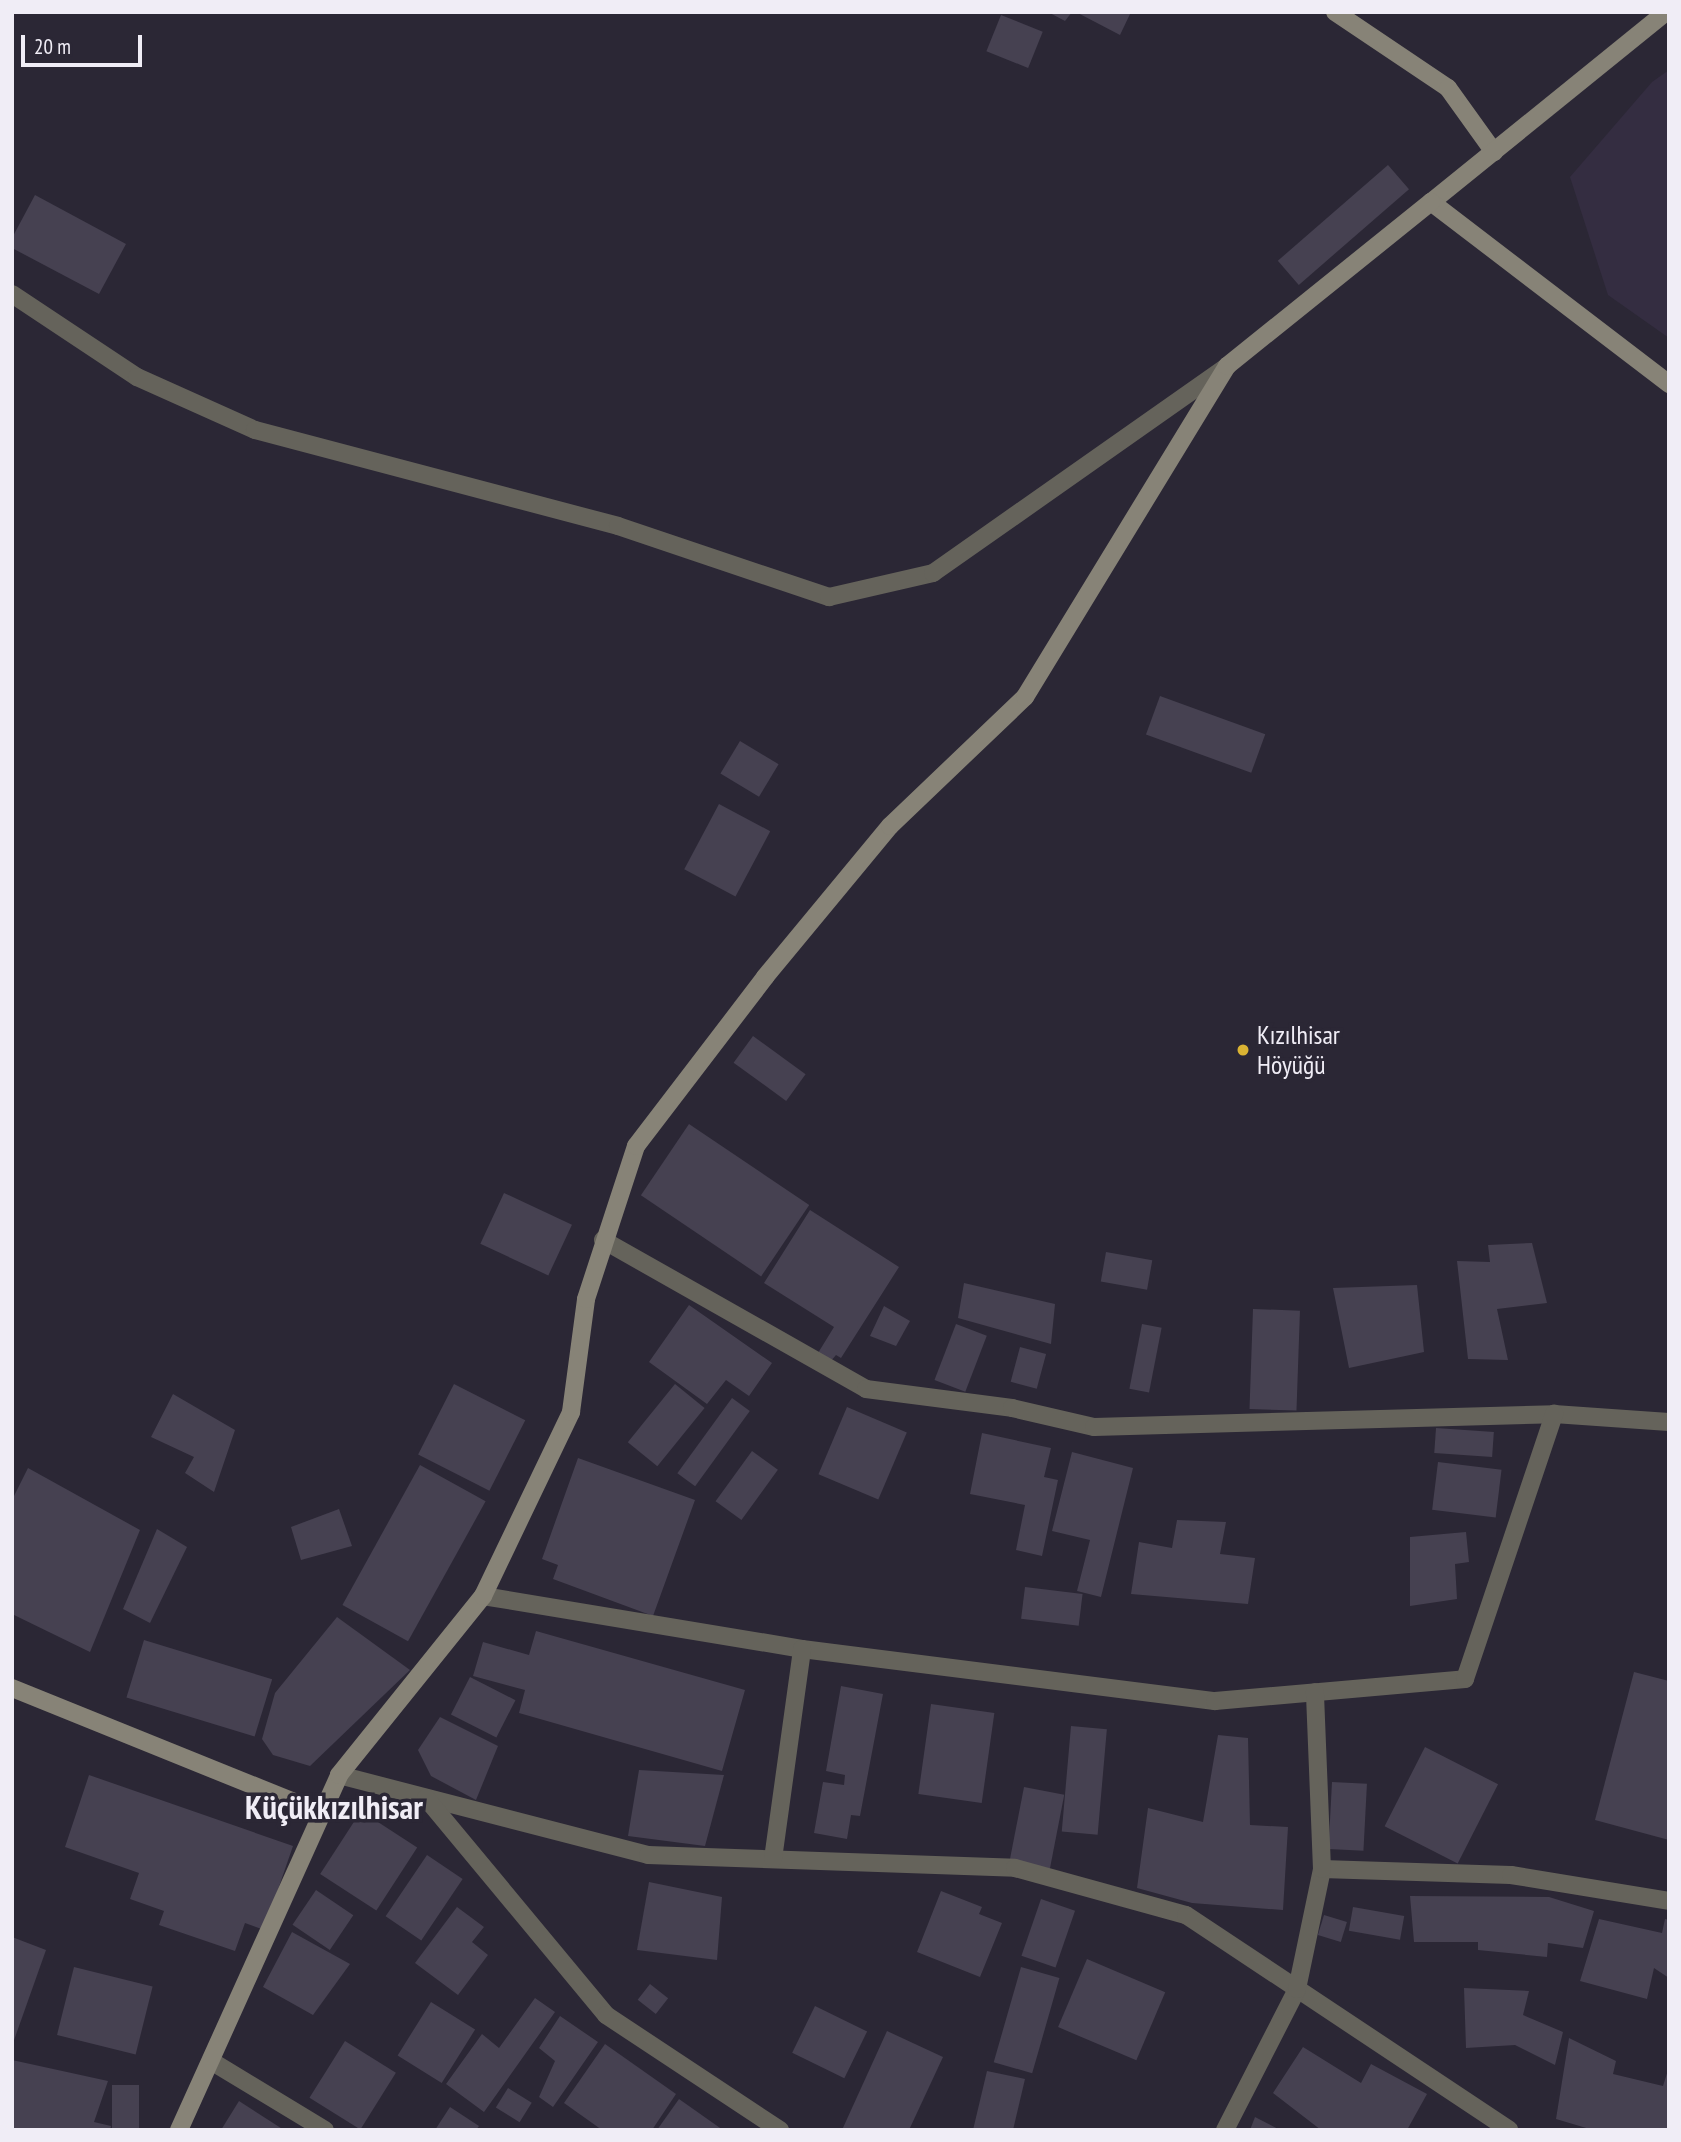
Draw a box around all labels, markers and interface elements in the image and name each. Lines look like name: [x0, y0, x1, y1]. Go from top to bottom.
scale bar: [24, 21, 145, 65]
text: 20 m: [34, 33, 71, 60]
place label: Kızılhisar Höyüğü: [1257, 1019, 1340, 1080]
marker: Kızılhisar Höyüğü: [1235, 1042, 1251, 1058]
district label: Küçükkızılhisar: [245, 1787, 423, 1827]

